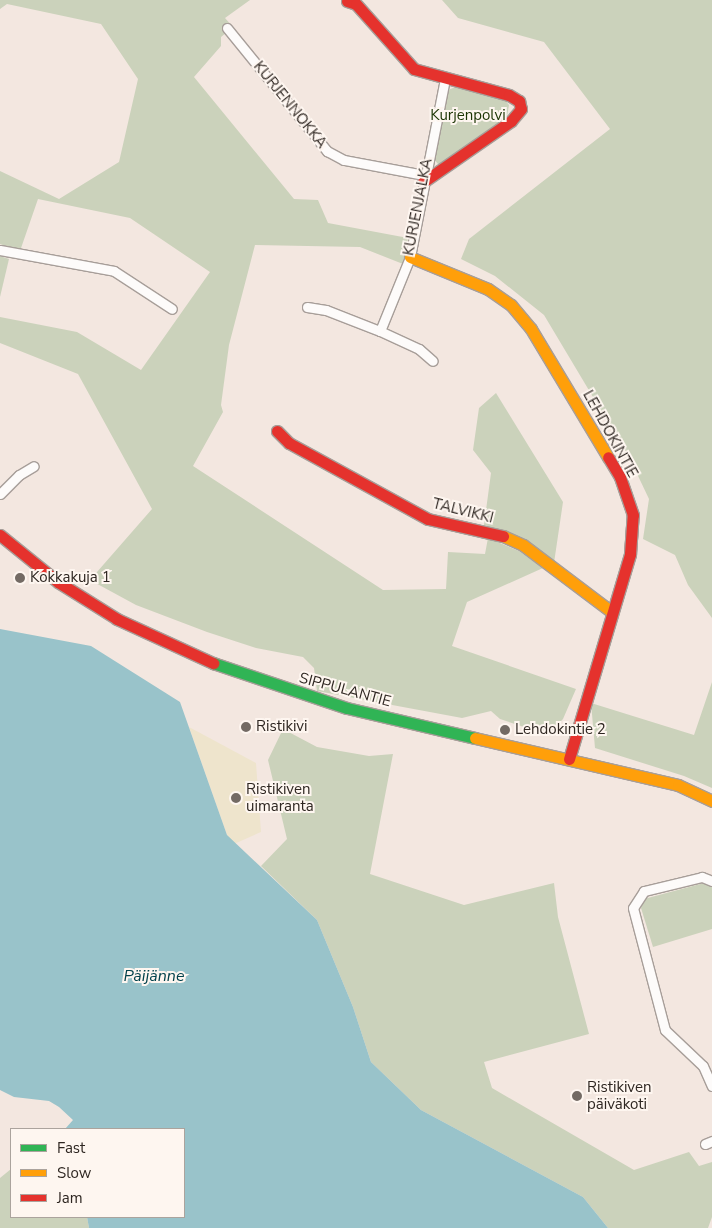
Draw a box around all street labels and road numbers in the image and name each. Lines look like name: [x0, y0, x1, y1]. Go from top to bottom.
street label: KURJENNOKKA: [249, 58, 331, 152]
street label: KURJENJALKA: [400, 157, 436, 257]
street label: LEHDOKINTIE: [579, 387, 641, 481]
street label: TALVIKKI: [431, 495, 495, 527]
street label: SIPPULANTIE: [297, 669, 393, 711]

